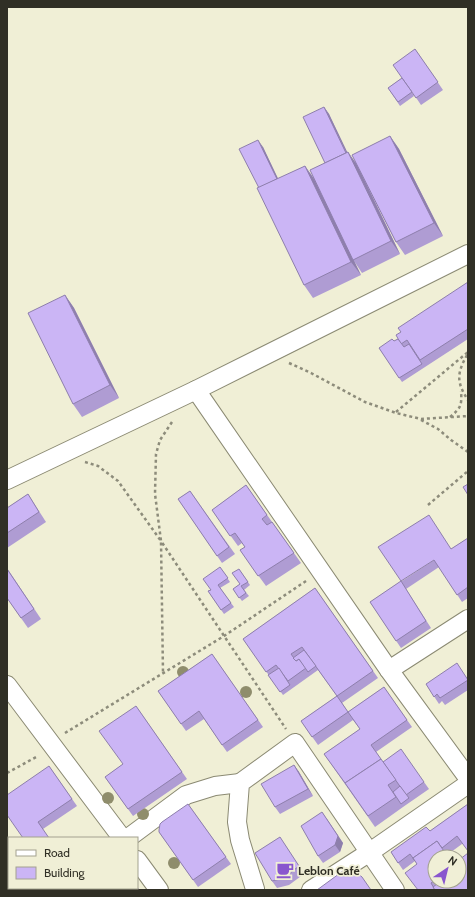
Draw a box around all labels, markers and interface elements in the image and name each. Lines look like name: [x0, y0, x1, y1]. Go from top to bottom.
legend: [8, 837, 138, 889]
text: Road: [44, 845, 70, 860]
north arrow: [427, 849, 467, 889]
text: N: [446, 853, 460, 869]
cafe icon: Leblon Café: [275, 860, 295, 880]
place label: Leblon Café: [298, 863, 360, 878]
text: Building: [44, 865, 86, 880]

